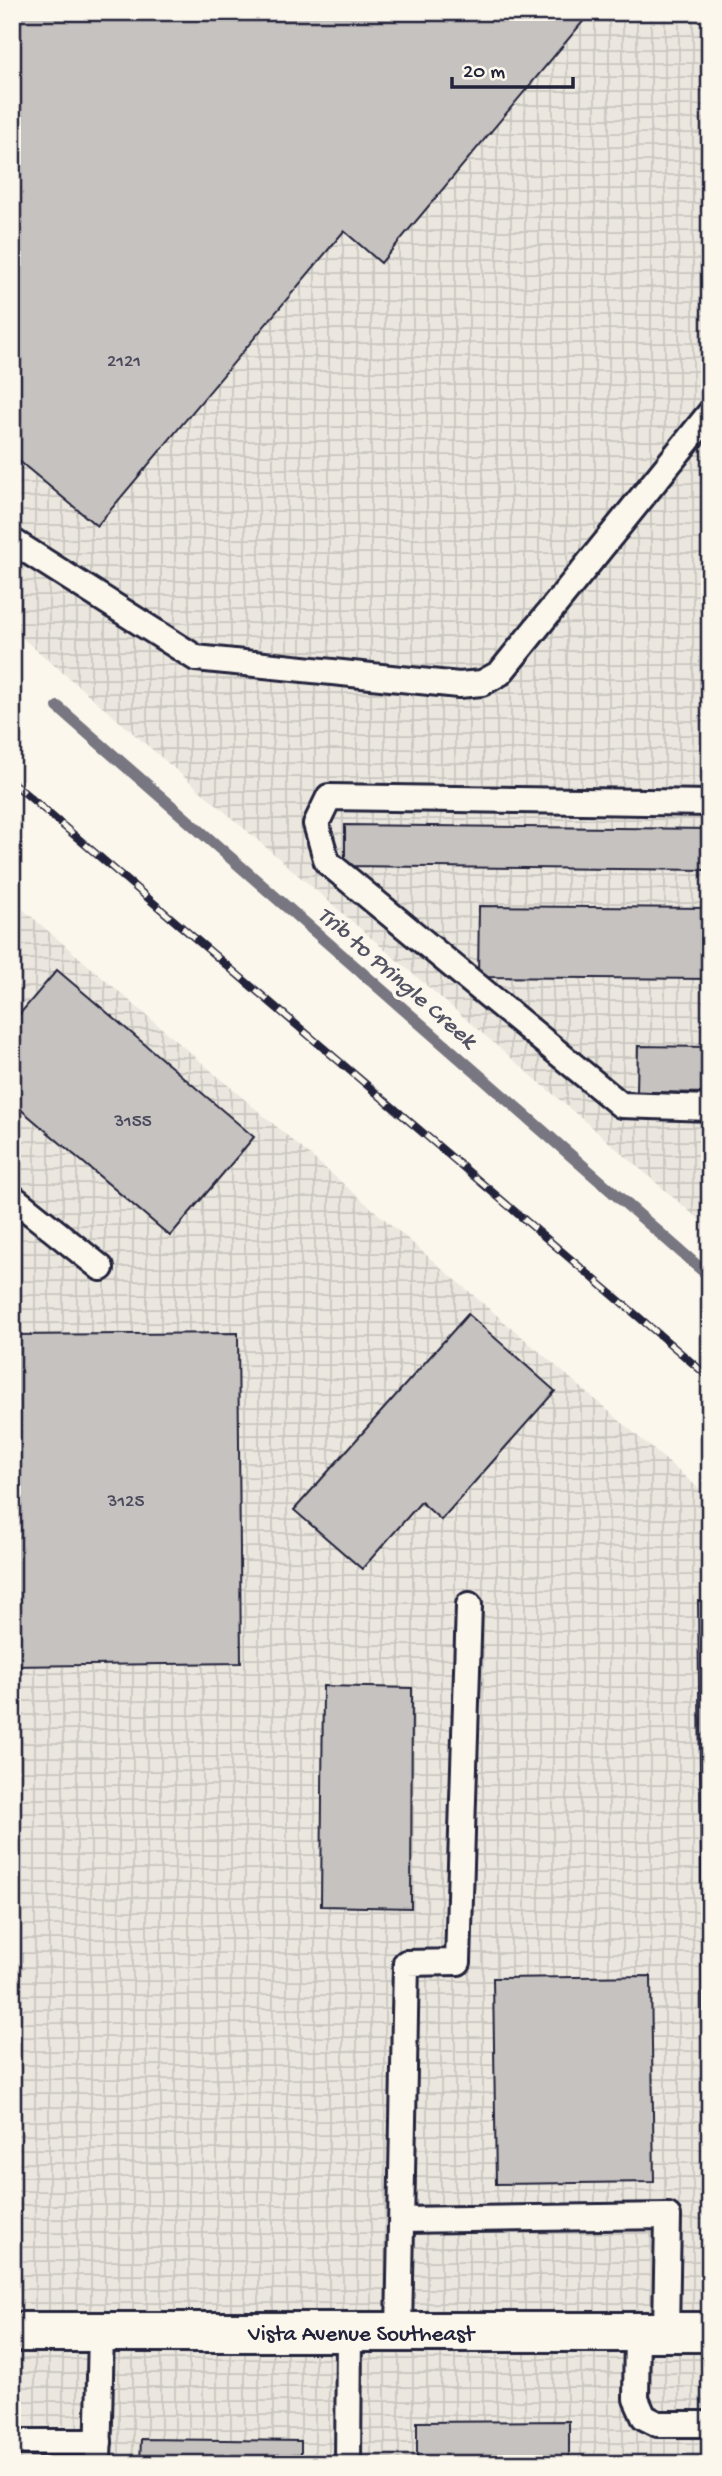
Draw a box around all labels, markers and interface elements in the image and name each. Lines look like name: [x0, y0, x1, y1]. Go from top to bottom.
scale bar: [452, 46, 573, 90]
text: 20 m: [463, 61, 505, 86]
house number: 2121: [107, 351, 141, 374]
water label: Trib to Pringle Creek: [310, 902, 483, 1057]
house number: 3155: [113, 1111, 152, 1134]
house number: 3125: [107, 1491, 144, 1514]
street label: Vista Avenue Southeast: [247, 2322, 476, 2349]

